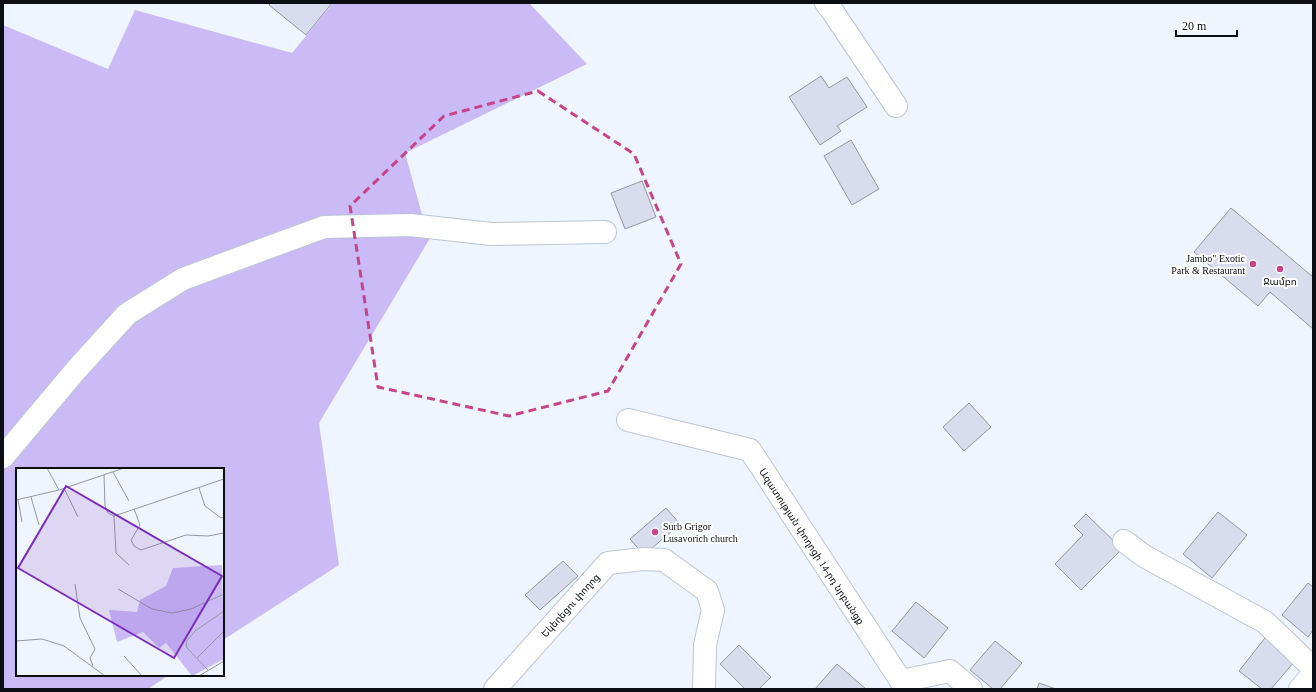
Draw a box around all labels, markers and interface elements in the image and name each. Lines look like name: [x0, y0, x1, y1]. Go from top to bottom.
scale bar: [1176, 12, 1237, 38]
text: 20 m: [1182, 19, 1207, 33]
place label: Jambo" Exotic Park & Restaurant: [1171, 253, 1246, 276]
marker: Jambo" Exotic Park & Restaurant: [1248, 259, 1258, 269]
marker: Ջամբո: [1275, 264, 1285, 274]
place label: Ջամբո: [1263, 276, 1297, 287]
street label: Ազատության փողոցի 14-րդ նրբանցք: [757, 466, 866, 626]
inset map: [16, 468, 224, 676]
place label: Surb Grigor Lusavorich church: [663, 521, 738, 544]
marker: Surb Grigor Lusavorich church: [650, 527, 660, 537]
street label: Եկեղեցու փողոց: [539, 571, 602, 639]

